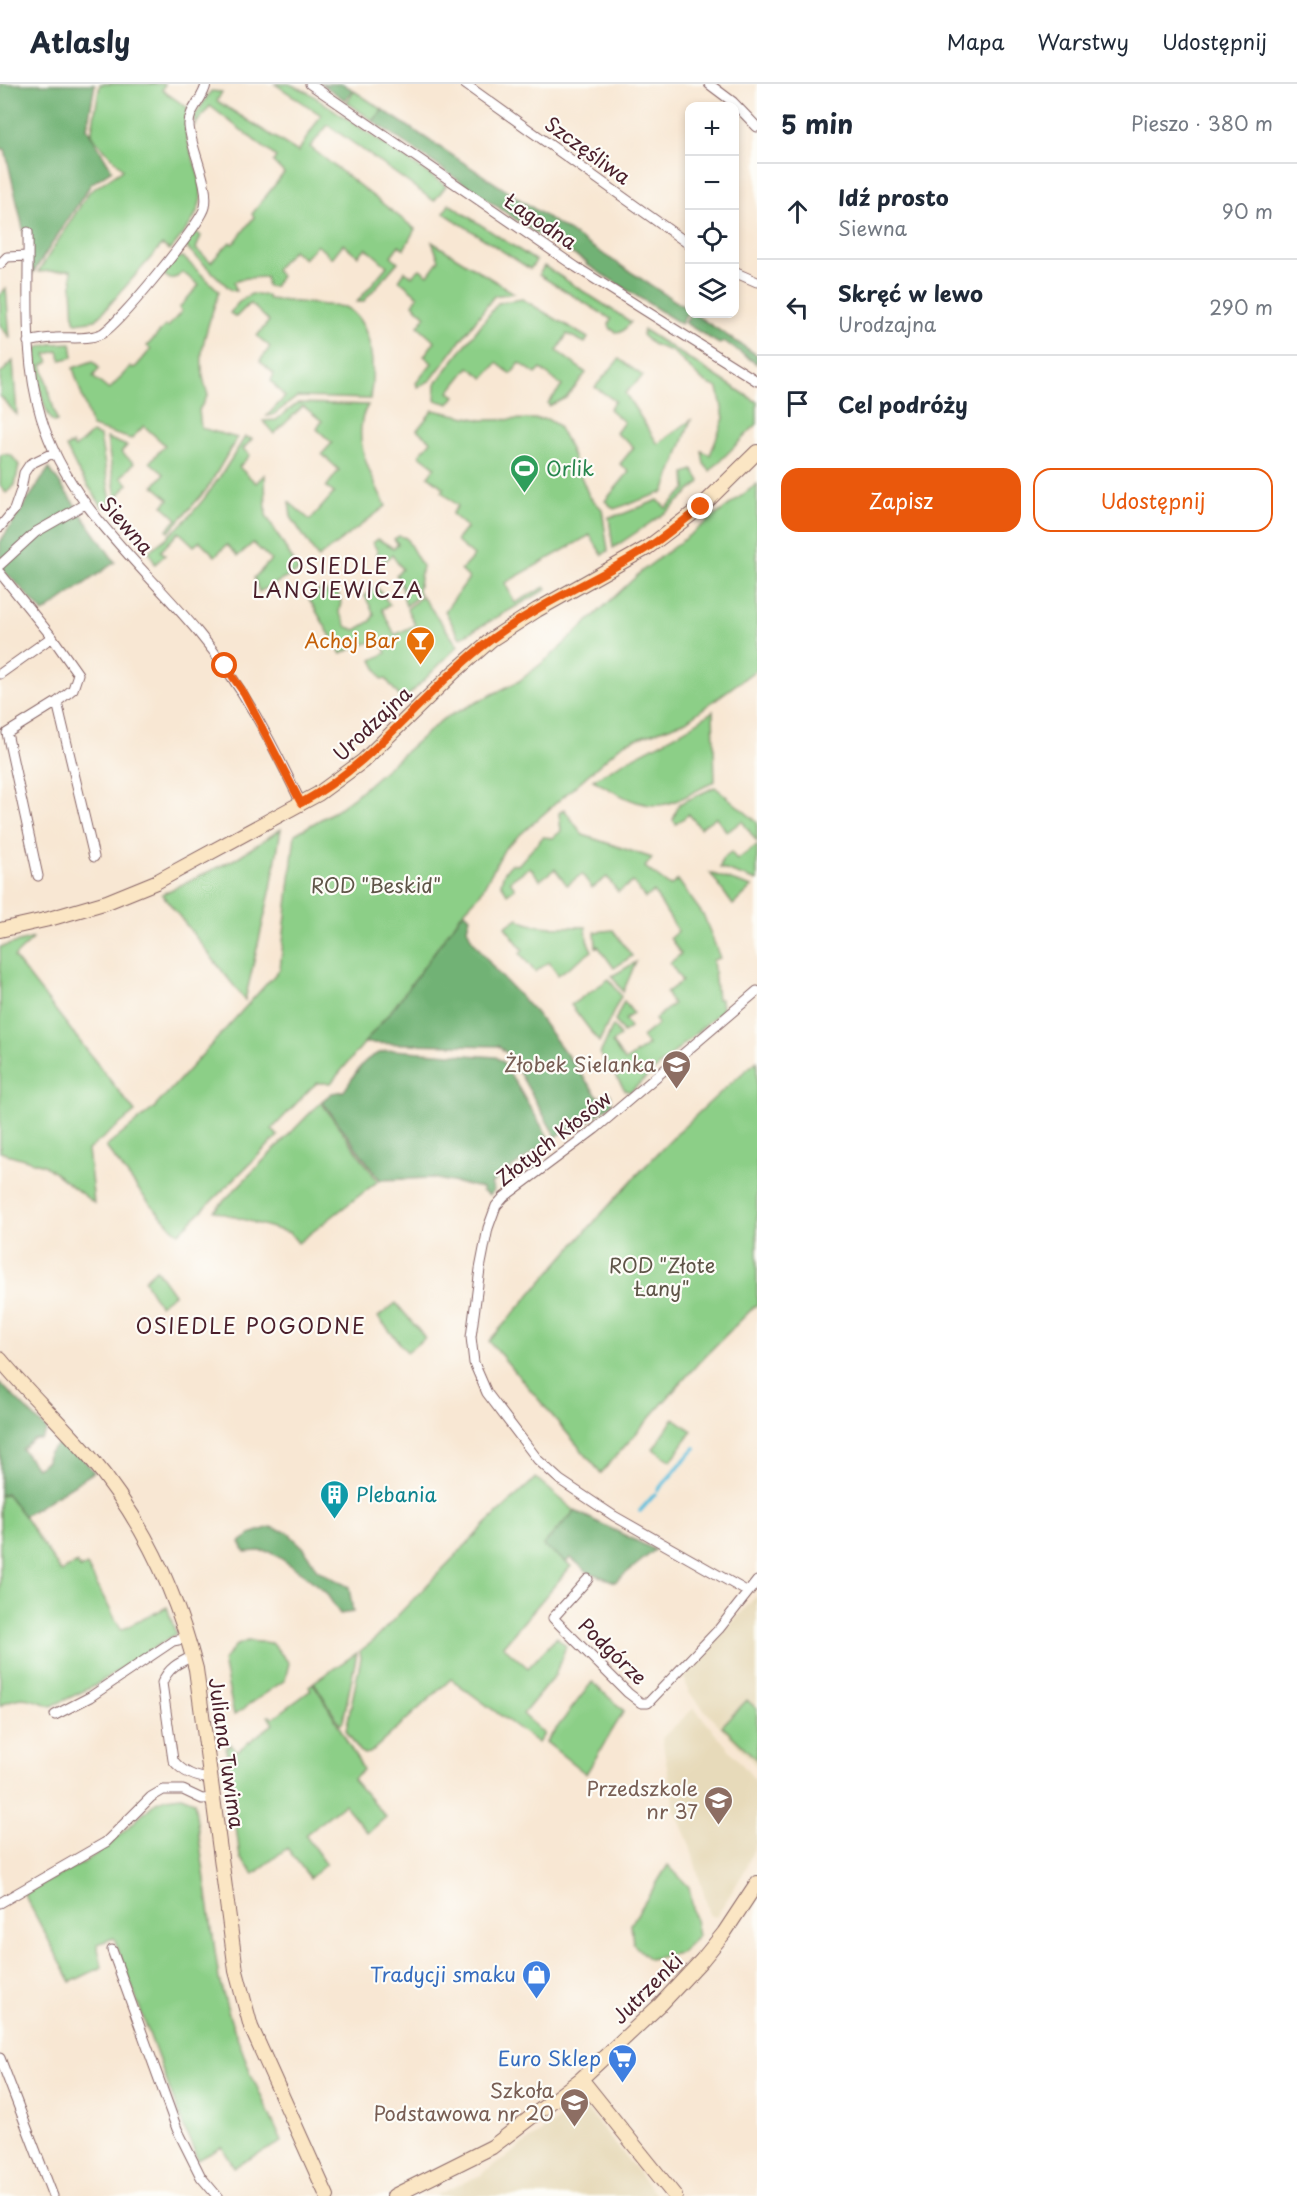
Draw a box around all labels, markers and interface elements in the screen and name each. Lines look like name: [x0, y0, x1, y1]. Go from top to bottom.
text: Atlasly: [30, 20, 130, 63]
text: Mapa: [947, 25, 1005, 57]
text: Warstwy: [1038, 25, 1129, 57]
text: Udostępnij: [1162, 25, 1267, 57]
map controls: [685, 102, 739, 318]
button: +: [685, 102, 739, 156]
text: 5 min: [781, 104, 853, 143]
text: Pieszo · 380 m: [1131, 108, 1273, 138]
street label: Szczęśliwa: [539, 109, 637, 192]
button: −: [685, 156, 739, 210]
text: Idź prosto: [838, 180, 949, 213]
street label: Łagodna: [498, 185, 584, 256]
icon: ahead: [781, 195, 814, 228]
text: 90 m: [1222, 196, 1273, 226]
button: locate: [685, 210, 739, 264]
text: Siewna: [838, 213, 907, 243]
button: layers: [685, 264, 739, 318]
text: Skręć w lewo: [838, 276, 983, 309]
icon: left: [781, 291, 814, 324]
text: 290 m: [1209, 292, 1273, 322]
text: Urodzajna: [838, 309, 936, 339]
icon: arrive: [781, 387, 814, 420]
text: Cel podróży: [838, 387, 968, 420]
sports icon: Orlik: [509, 452, 541, 494]
place label: Orlik: [546, 453, 594, 483]
button: Zapisz: [781, 468, 1021, 532]
button: Udostępnij: [1033, 468, 1273, 532]
street label: Siewna: [93, 489, 161, 561]
route end: [687, 493, 713, 519]
district label: OSIEDLE LANGIEWICZA: [252, 549, 424, 605]
bar icon: Achoj Bar: [404, 624, 436, 666]
place label: Achoj Bar: [304, 625, 399, 655]
route start: [211, 652, 237, 678]
street label: Urodzajna: [326, 678, 419, 767]
park label: ROD "Beskid": [311, 870, 441, 900]
school or university icon: Żłobek Sielanka: [661, 1048, 693, 1090]
place label: Żłobek Sielanka: [504, 1049, 657, 1079]
street label: Złotych Kłosów: [489, 1083, 618, 1193]
park label: ROD "Złote Łany": [609, 1250, 715, 1303]
district label: OSIEDLE POGODNE: [136, 1309, 366, 1341]
building icon: Plebania: [319, 1478, 351, 1520]
place label: Plebania: [356, 1479, 438, 1509]
street label: Podgórze: [572, 1611, 654, 1691]
street label: Juliana Tuwima: [202, 1676, 253, 1831]
place label: Przedszkole nr 37: [587, 1773, 698, 1826]
school or university icon: Przedszkole nr 37: [703, 1784, 735, 1826]
street label: Jutrzenki: [605, 1946, 689, 2030]
shop icon: Tradycji smaku: [521, 1958, 553, 2000]
place label: Tradycji smaku: [370, 1959, 516, 1989]
supermarket icon: Euro Sklep: [606, 2042, 638, 2084]
place label: Euro Sklep: [498, 2043, 601, 2073]
place label: Szkoła Podstawowa nr 20: [373, 2075, 555, 2128]
school or university icon: Szkoła Podstawowa nr 20: [559, 2086, 591, 2128]

